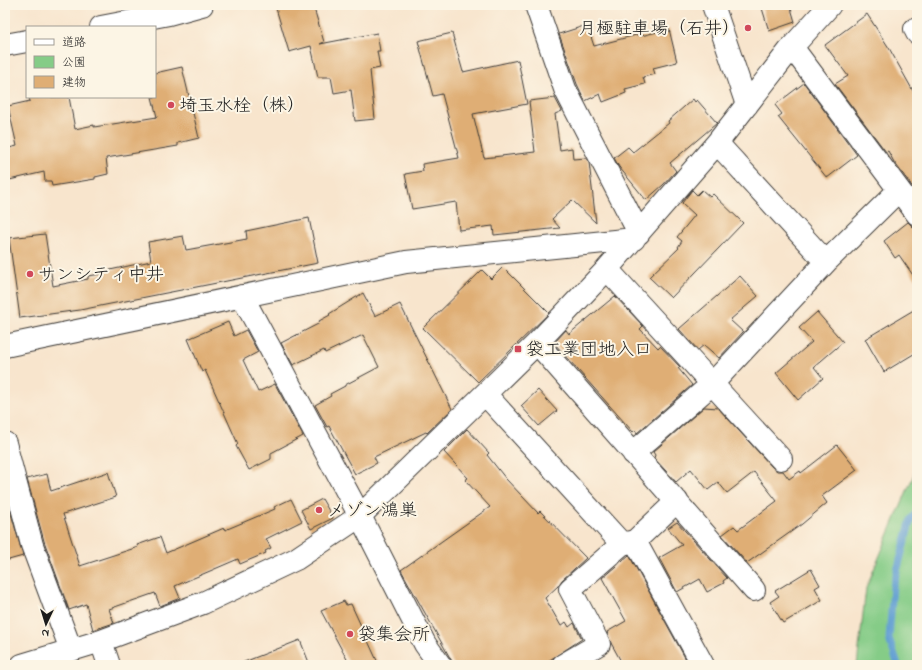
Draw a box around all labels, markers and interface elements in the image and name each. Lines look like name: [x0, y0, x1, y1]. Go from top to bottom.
place label: 月極駐車場（石井）: [578, 17, 740, 43]
marker: 月極駐車場（石井）: [743, 23, 753, 33]
legend: [26, 26, 156, 98]
text: 道路: [62, 34, 86, 52]
text: 公園: [62, 54, 86, 72]
text: 建物: [62, 74, 86, 92]
place label: 埼玉水栓（株）: [179, 94, 305, 120]
marker: 埼玉水栓（株）: [166, 100, 176, 110]
place label: サンシティ中井: [38, 263, 164, 289]
marker: サンシティ中井: [25, 269, 35, 279]
place label: 袋工業団地入口: [526, 338, 652, 364]
marker: 袋工業団地入口: [513, 344, 523, 354]
place label: メゾン鴻巣: [327, 499, 417, 525]
marker: メゾン鴻巣: [314, 505, 324, 515]
north arrow: [26, 604, 66, 644]
place label: 袋集会所: [358, 623, 430, 649]
text: N: [41, 625, 50, 641]
marker: 袋集会所: [345, 629, 355, 639]

